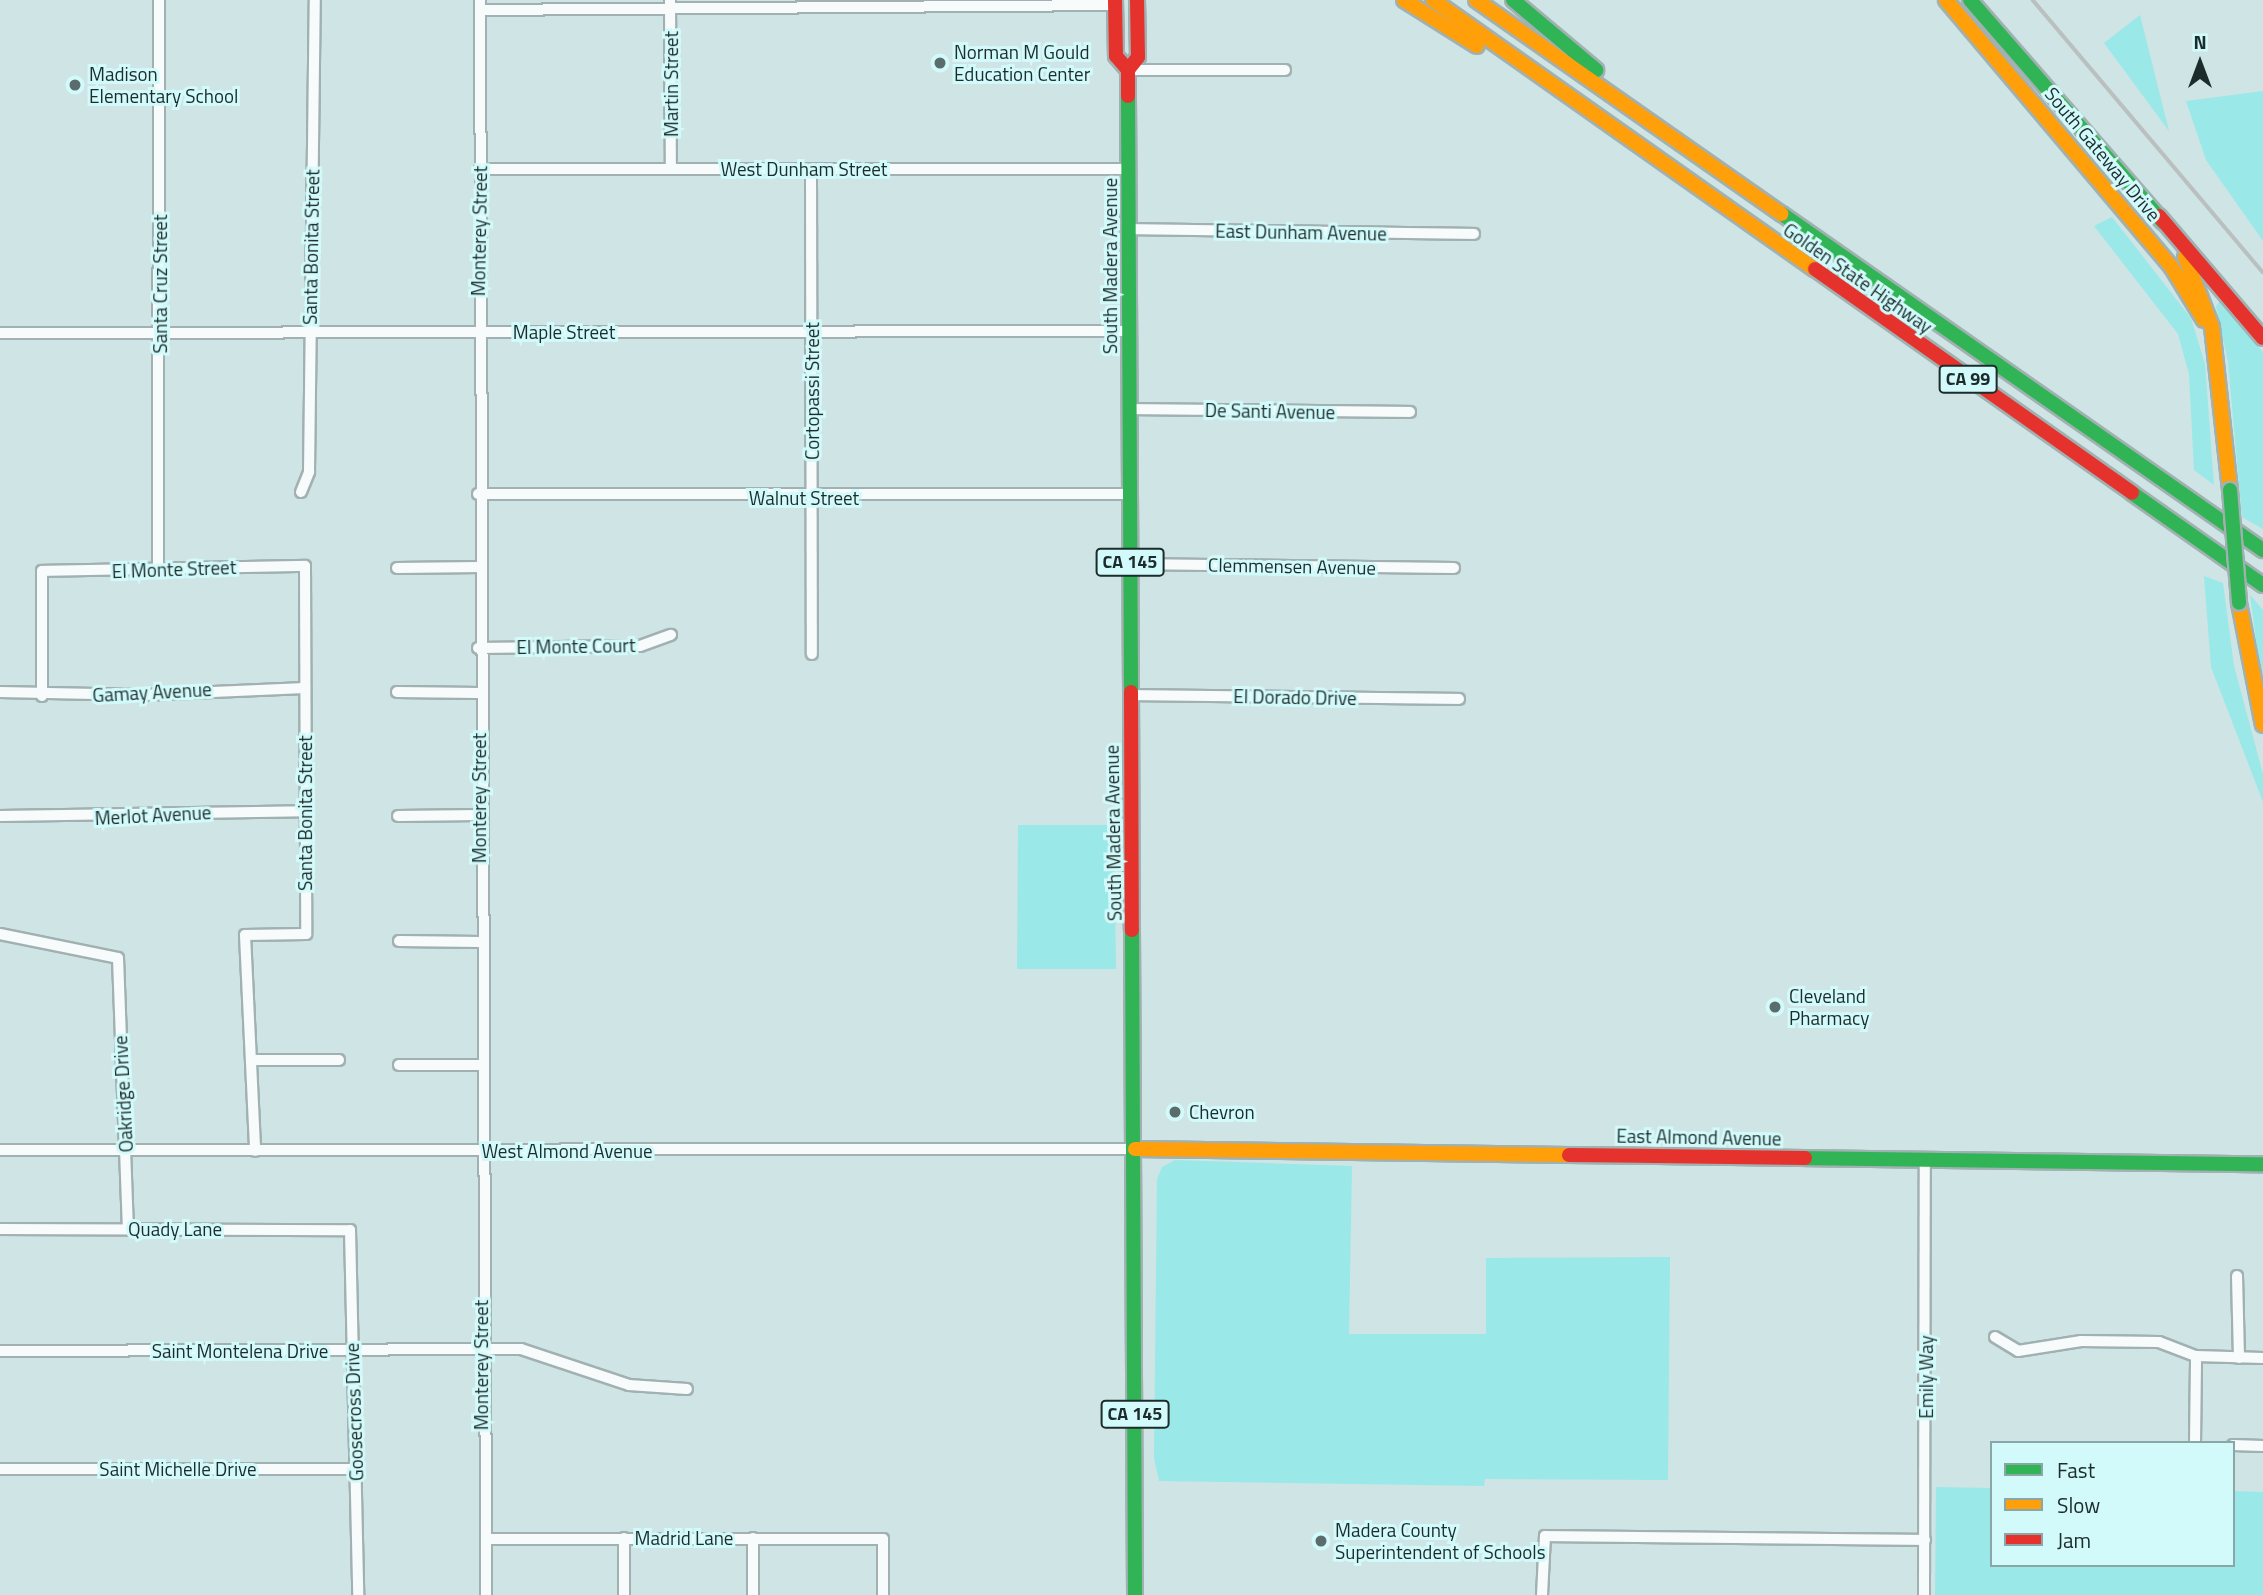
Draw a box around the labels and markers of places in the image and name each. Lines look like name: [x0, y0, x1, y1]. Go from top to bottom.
place label: Norman M Gould Education Center: [954, 41, 1090, 85]
marker: Norman M Gould Education Center: [932, 55, 948, 71]
place label: Madison Elementary School: [89, 63, 238, 107]
marker: Madison Elementary School: [67, 77, 83, 93]
place label: Cleveland Pharmacy: [1789, 985, 1869, 1029]
marker: Cleveland Pharmacy: [1767, 999, 1783, 1015]
place label: Chevron: [1189, 1101, 1255, 1123]
marker: Chevron: [1167, 1104, 1183, 1120]
place label: Madera County Superintendent of Schools: [1335, 1519, 1546, 1563]
marker: Madera County Superintendent of Schools: [1313, 1533, 1329, 1549]

